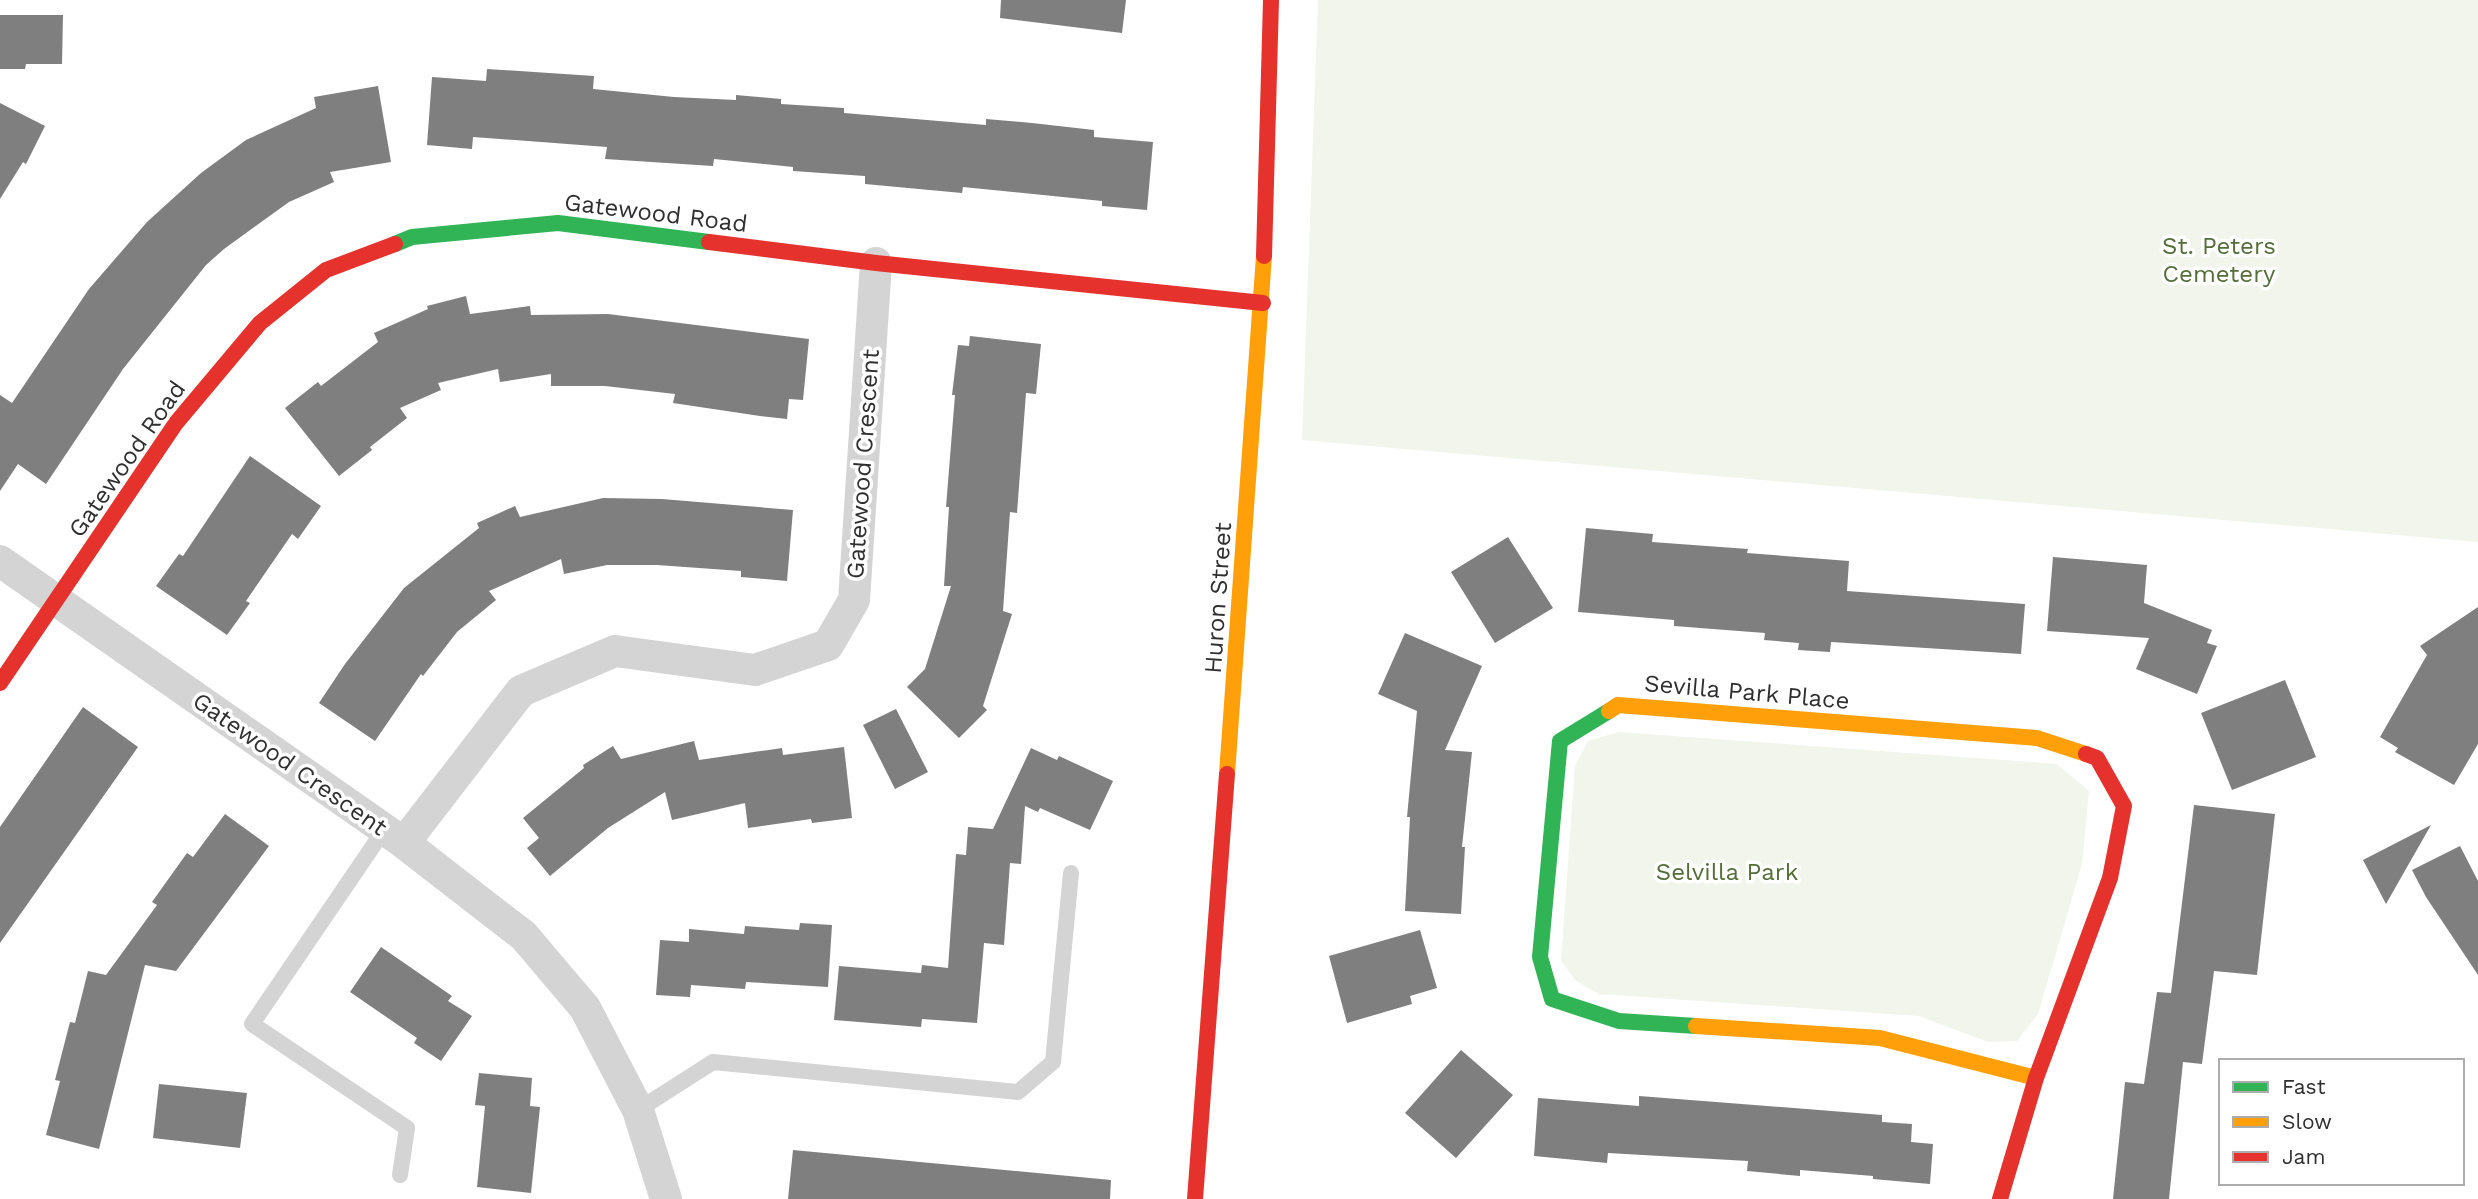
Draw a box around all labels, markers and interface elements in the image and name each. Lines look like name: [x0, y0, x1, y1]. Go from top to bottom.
street label: Gatewood Road: [563, 188, 749, 238]
park label: St. Peters Cemetery: [2162, 232, 2276, 288]
street label: Gatewood Crescent: [841, 348, 885, 580]
street label: Gatewood Road: [63, 375, 191, 543]
street label: Huron Street: [1199, 522, 1237, 674]
street label: Sevilla Park Place: [1643, 669, 1851, 715]
street label: Gatewood Crescent: [188, 687, 392, 841]
park label: Selvilla Park: [1656, 858, 1799, 886]
legend: [2219, 1059, 2464, 1185]
text: Fast: [2282, 1074, 2326, 1099]
text: Slow: [2282, 1109, 2332, 1134]
text: Jam: [2282, 1144, 2325, 1169]

